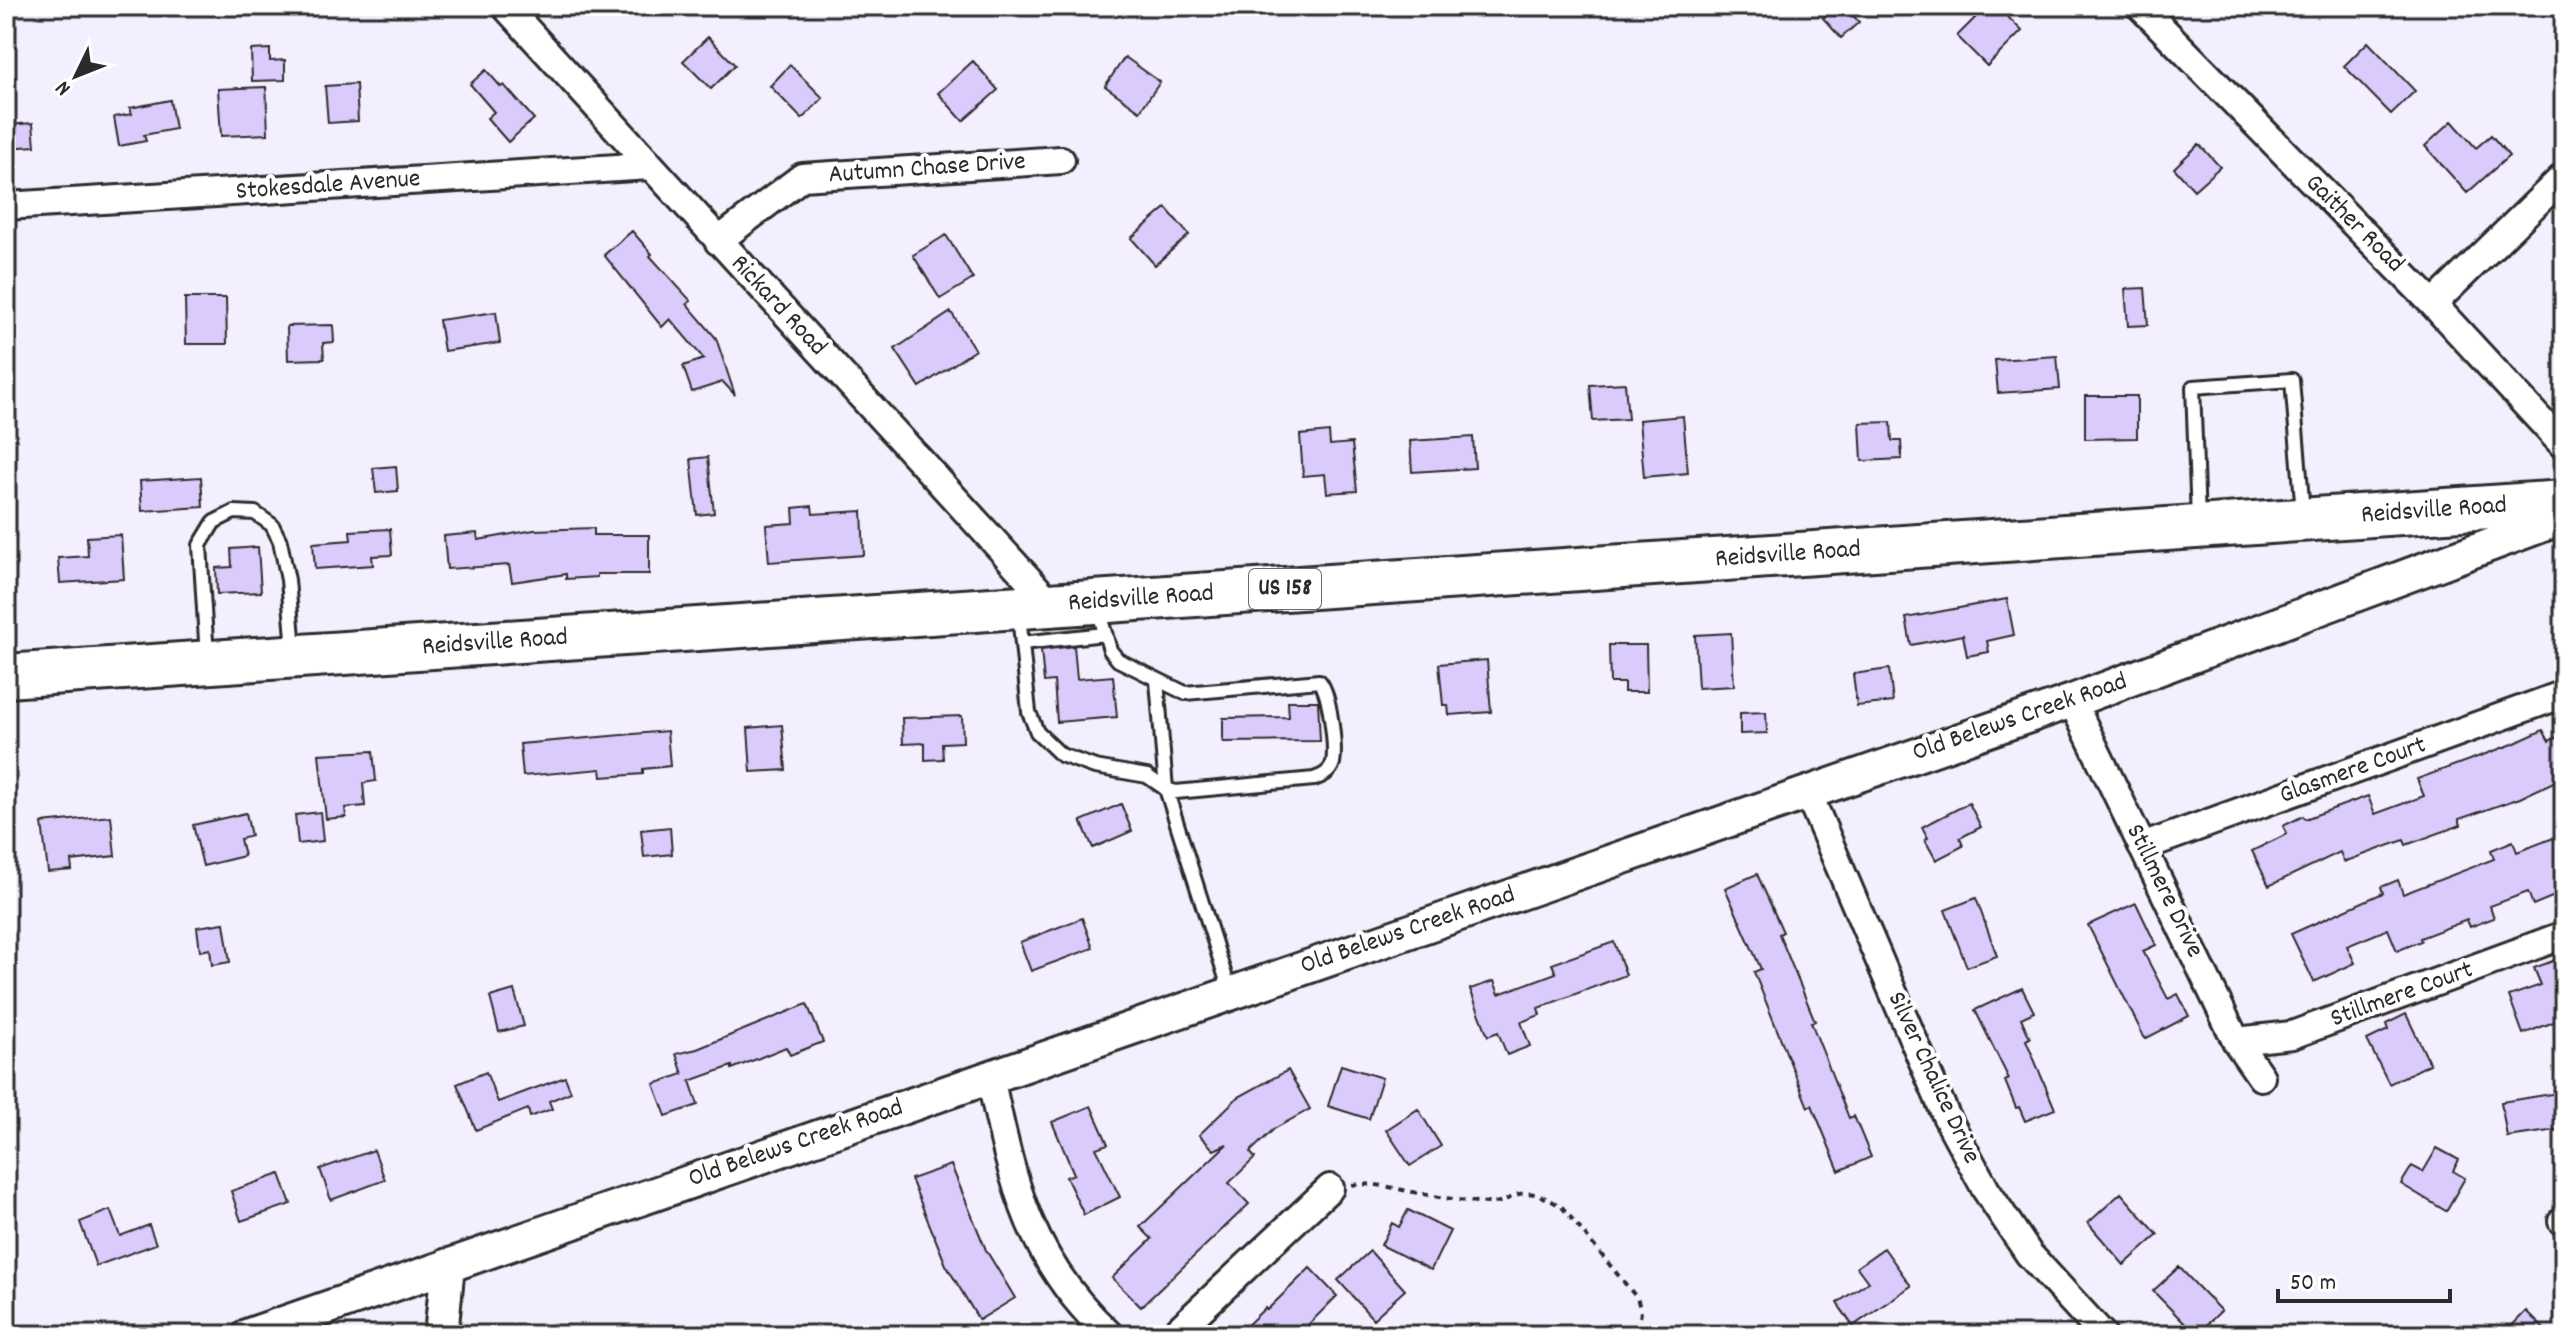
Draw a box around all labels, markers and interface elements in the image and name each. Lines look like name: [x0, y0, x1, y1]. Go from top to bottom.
north arrow: [36, 36, 116, 116]
text: N: [49, 73, 79, 102]
street label: Autumn Chase Drive: [827, 144, 1027, 194]
street label: Stokesdale Avenue: [235, 161, 421, 211]
street label: Gaither Road: [2296, 166, 2412, 282]
street label: Rickard Road: [721, 247, 835, 365]
street label: Reidsville Road: [2360, 487, 2508, 535]
street label: Reidsville Road: [1714, 531, 1862, 579]
road number: US 158: [1249, 569, 1321, 609]
street label: Reidsville Road: [1067, 575, 1215, 623]
street label: Reidsville Road: [421, 619, 569, 667]
street label: Old Belews Creek Road: [1908, 664, 2132, 772]
street label: Glasmere Court: [2274, 727, 2432, 815]
street label: Stillmere Drive: [2116, 818, 2212, 964]
street label: Old Belews Creek Road: [1296, 877, 1520, 985]
street label: Stillmere Court: [2325, 952, 2479, 1038]
street label: Silver Chalice Drive: [1877, 986, 1989, 1170]
street label: Old Belews Creek Road: [684, 1090, 908, 1198]
scale bar: [2278, 1253, 2450, 1303]
text: 50 m: [2290, 1267, 2336, 1301]

